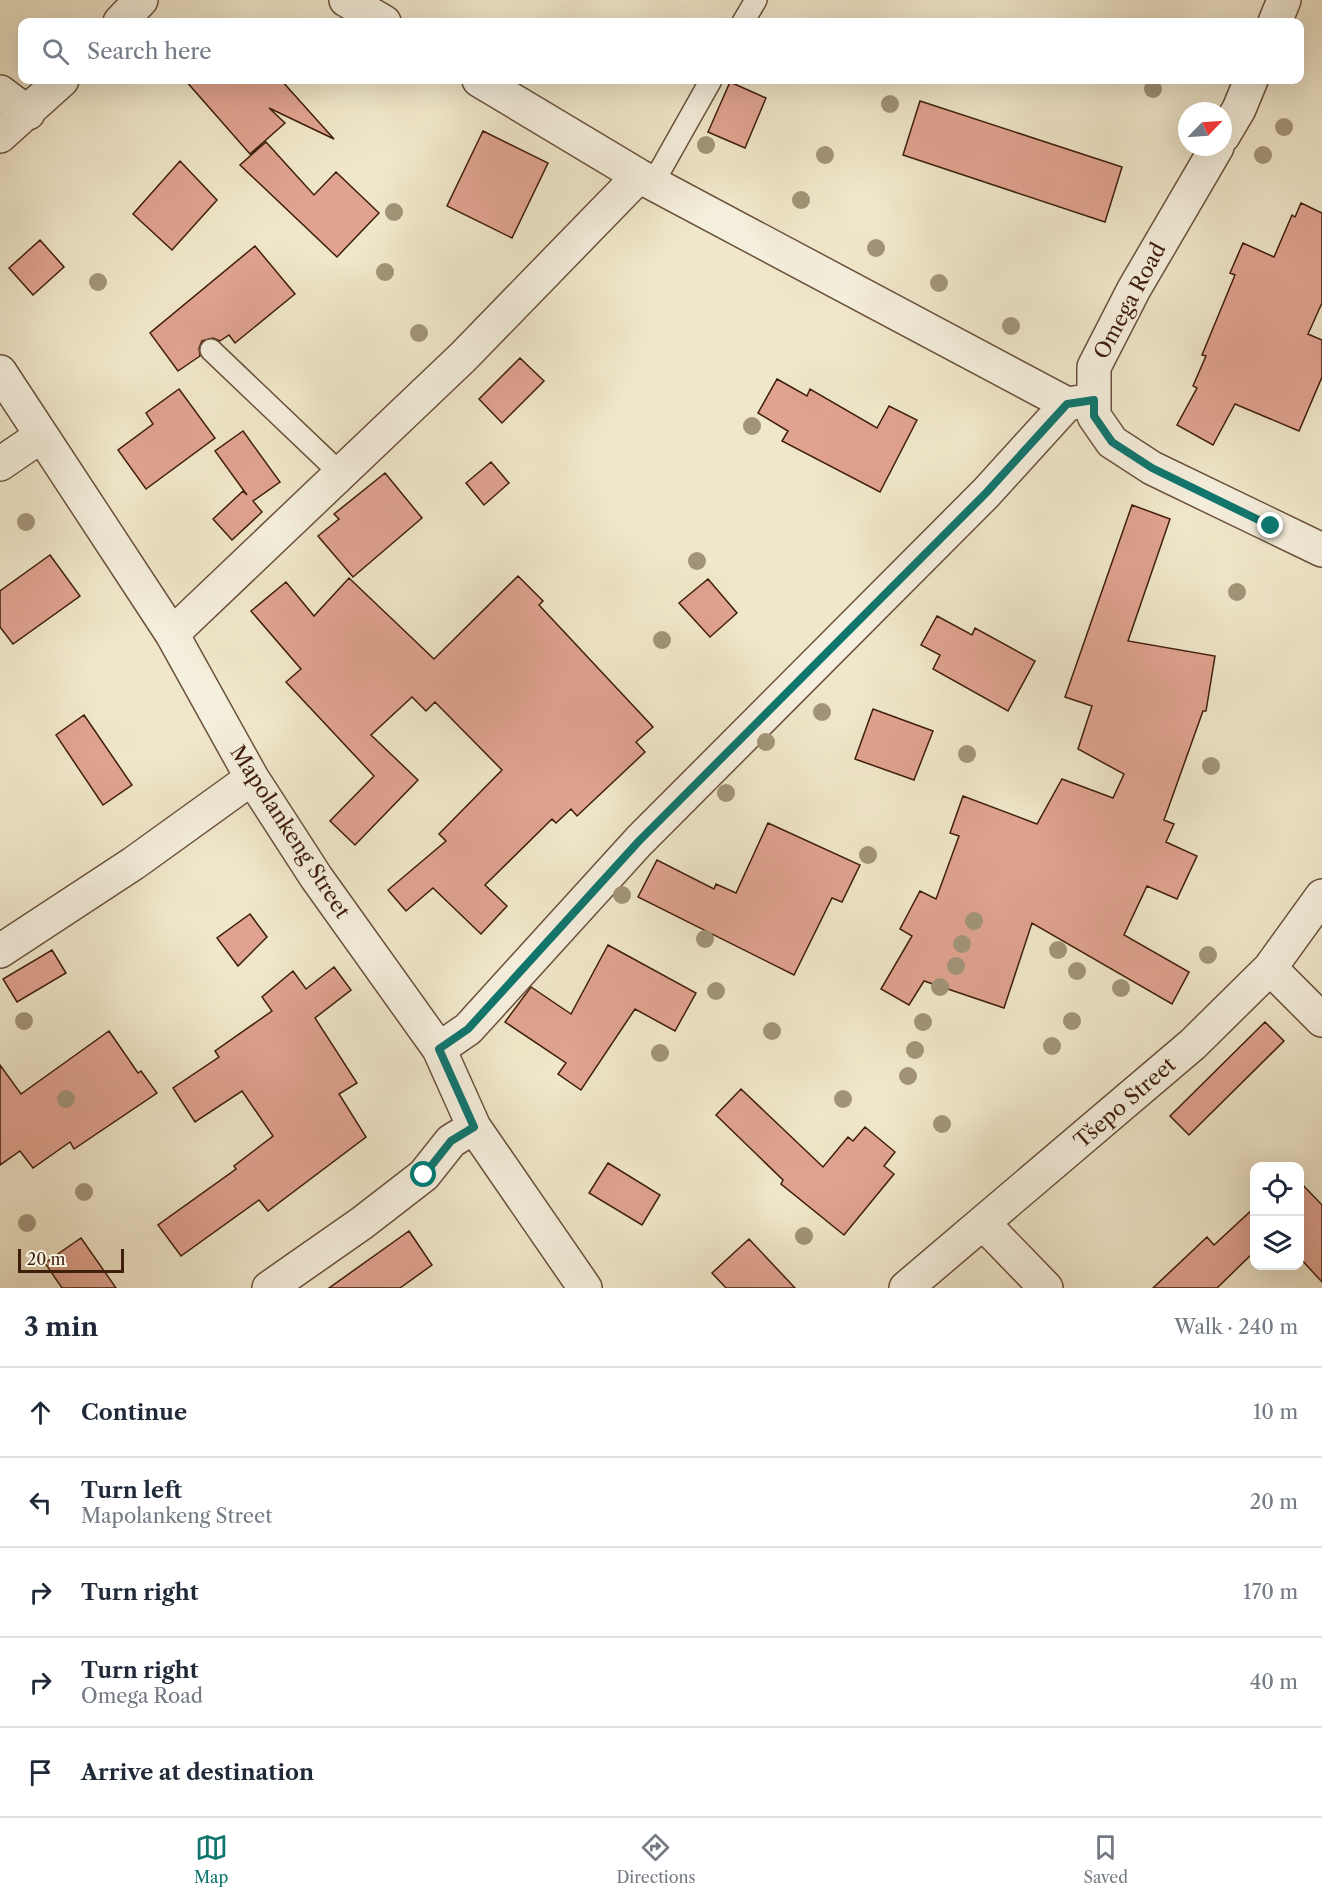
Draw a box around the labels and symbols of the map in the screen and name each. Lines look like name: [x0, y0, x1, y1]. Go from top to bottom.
north arrow: [1178, 102, 1232, 156]
street label: Omega Road: [1088, 238, 1171, 363]
route end: [1257, 512, 1283, 538]
street label: Mapolankeng Street: [225, 741, 356, 923]
street label: Tšepo Street: [1069, 1051, 1181, 1153]
route start: [410, 1161, 436, 1187]
scale bar: [18, 1246, 124, 1274]

